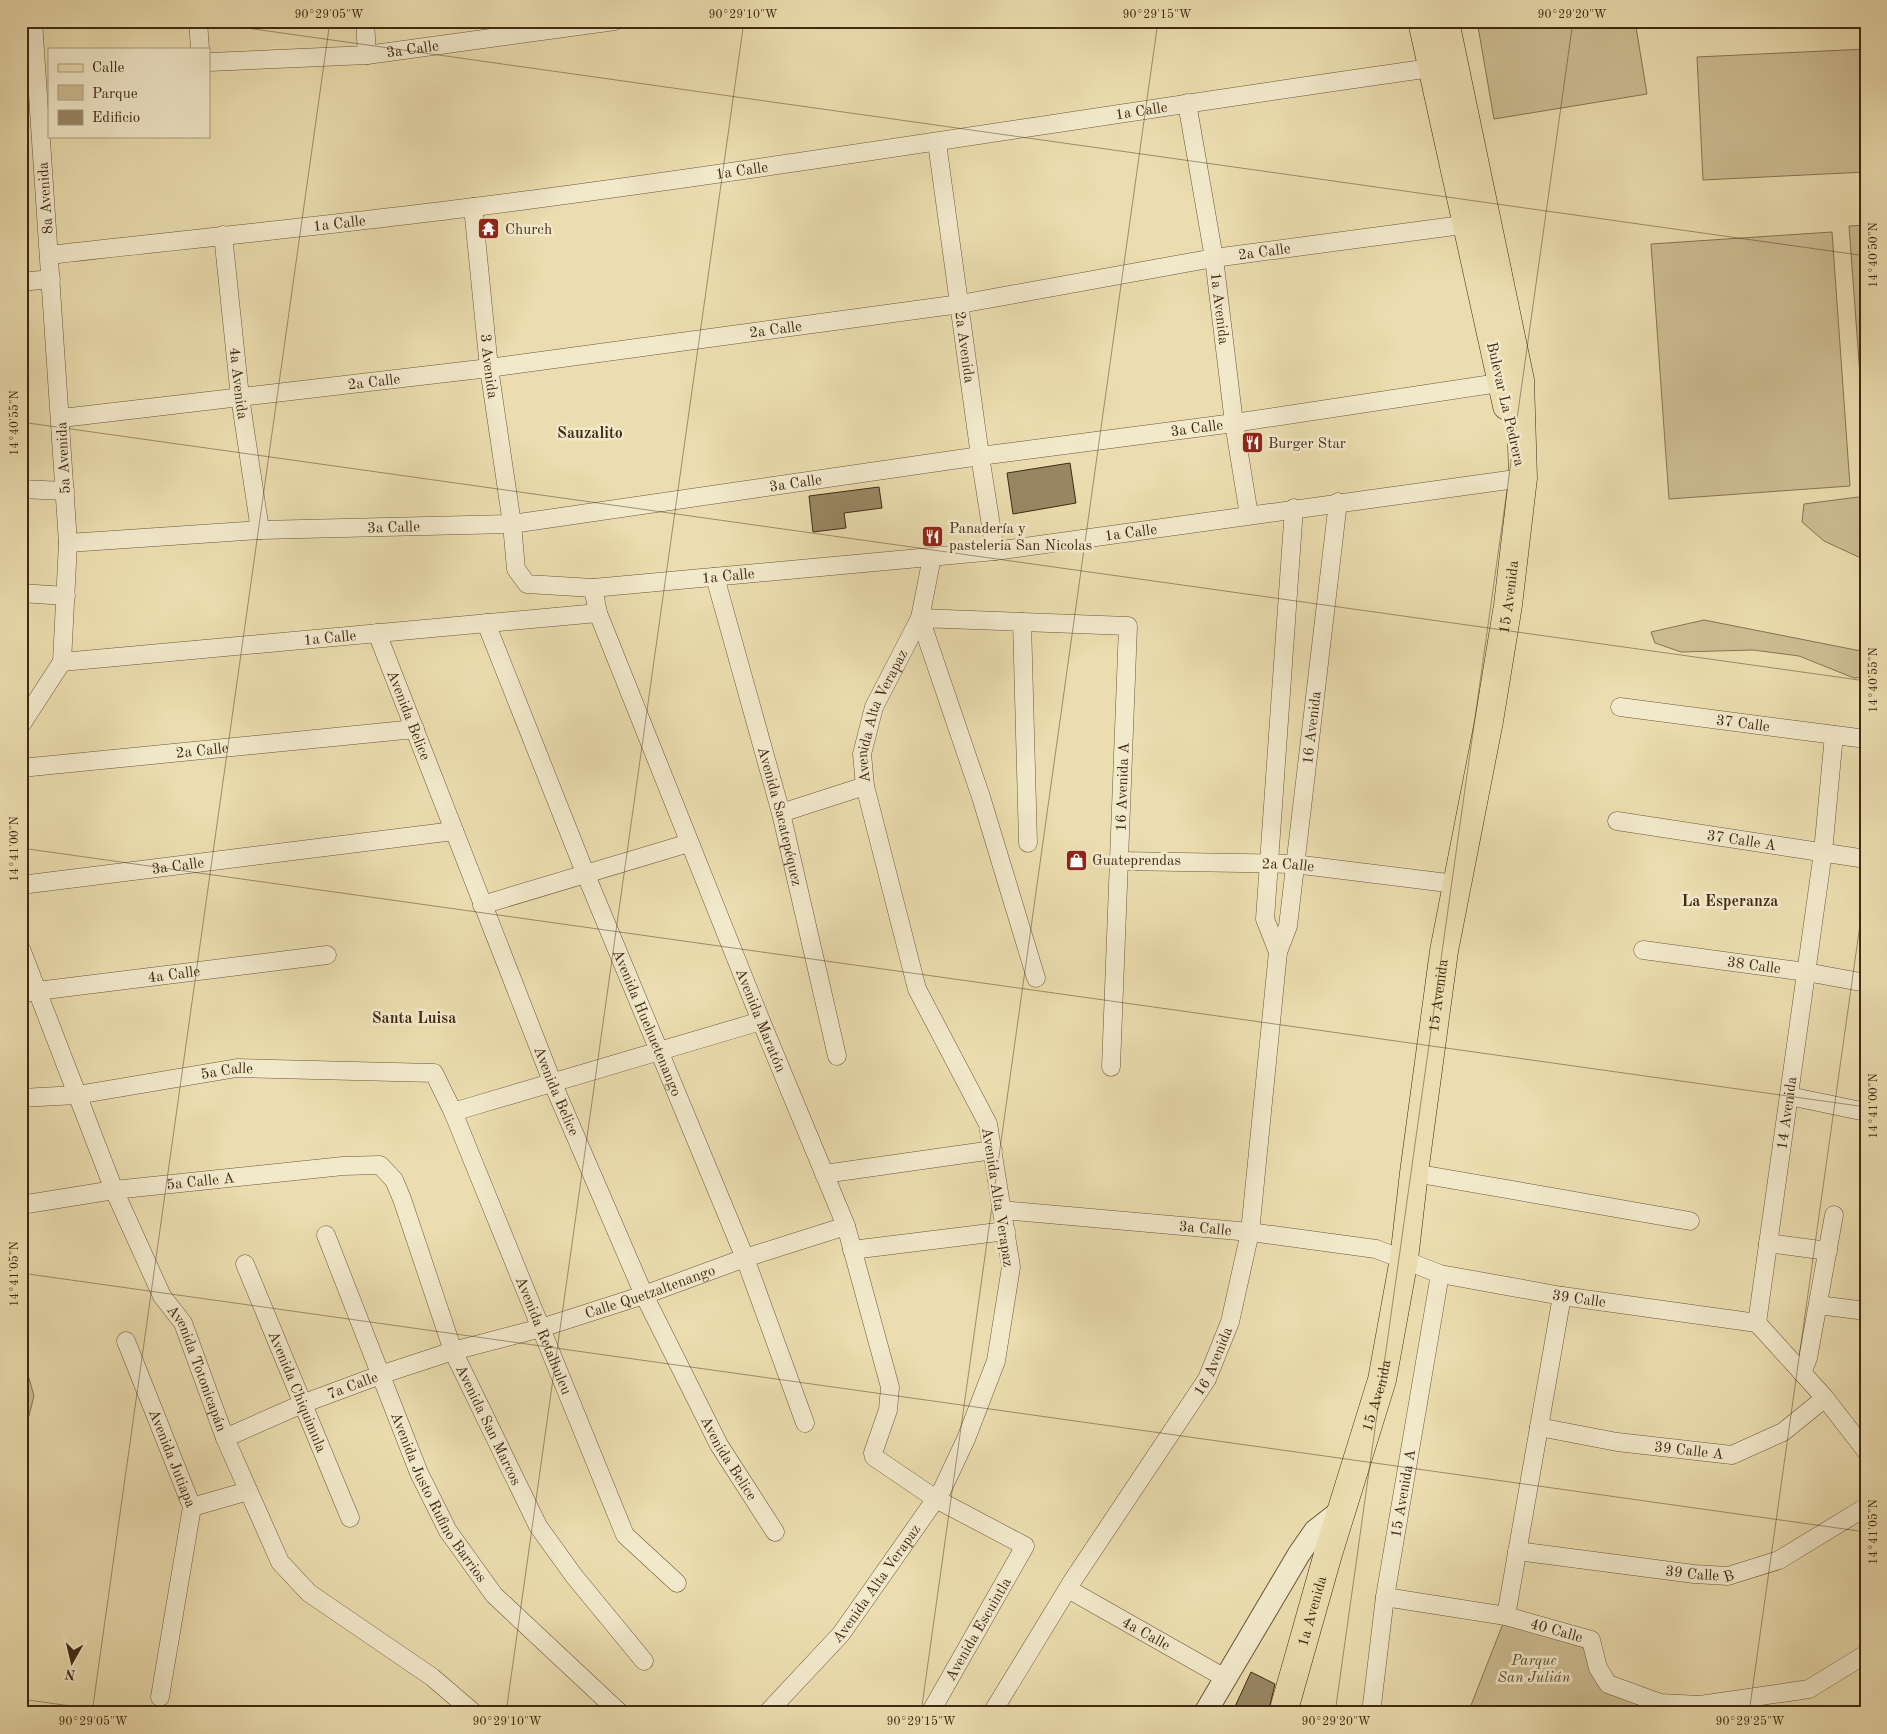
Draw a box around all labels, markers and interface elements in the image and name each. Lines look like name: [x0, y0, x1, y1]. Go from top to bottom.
text: 90°29'05"W: [294, 8, 364, 21]
text: 90°29'15"W: [1122, 8, 1192, 21]
text: 90°29'10"W: [708, 9, 778, 21]
text: 90°29'20"W: [1537, 9, 1607, 21]
street label: 3a Calle: [385, 39, 440, 61]
legend: [48, 48, 210, 138]
text: Calle: [92, 61, 125, 76]
text: Parque: [92, 87, 138, 102]
street label: 1a Calle: [1114, 101, 1169, 123]
text: Edificio: [92, 111, 140, 126]
street label: 8a Avenida: [36, 161, 57, 235]
street label: 1a Calle: [715, 161, 769, 183]
street label: 1a Calle: [312, 214, 367, 235]
temple icon: Church: [477, 217, 501, 241]
text: 14°40'50"N: [1867, 222, 1880, 288]
place label: Church: [505, 223, 552, 238]
street label: 2a Calle: [1237, 242, 1292, 264]
street label: 1a Avenida: [1207, 272, 1230, 346]
street label: 2a Avenida: [951, 310, 976, 385]
street label: 2a Calle: [748, 320, 803, 342]
street label: 3 Avenida: [477, 333, 499, 400]
street label: Bulevar La Pedrera: [1483, 341, 1526, 468]
street label: 4a Avenida: [226, 347, 249, 421]
street label: 2a Calle: [347, 372, 401, 393]
text: 14°40'55"N: [8, 390, 21, 456]
street label: 3a Calle: [1170, 418, 1224, 440]
street label: 5a Avenida: [55, 421, 74, 494]
district label: Sauzalito: [557, 426, 623, 442]
restaurant icon: Burger Star: [1240, 431, 1264, 455]
place label: Burger Star: [1268, 437, 1346, 452]
street label: 3a Calle: [769, 473, 823, 496]
street label: 3a Calle: [367, 520, 420, 536]
place label: Panadería y pasteleria San Nicolas: [949, 522, 1092, 554]
street label: 1a Calle: [1104, 523, 1158, 545]
restaurant icon: Panadería y pasteleria San Nicolas: [921, 525, 945, 549]
street label: 15 Avenida: [1497, 559, 1522, 635]
street label: 1a Calle: [701, 567, 755, 587]
street label: 1a Calle: [303, 629, 357, 649]
text: 14°40'55"N: [1867, 647, 1880, 713]
street label: Avenida Alta Verapaz: [856, 648, 911, 783]
street label: Avenida Belice: [383, 668, 432, 763]
street label: 16 Avenida: [1301, 690, 1325, 765]
street label: 37 Calle: [1715, 714, 1771, 735]
street label: 2a Calle: [175, 741, 229, 762]
street label: 16 Avenida A: [1114, 742, 1133, 832]
street label: Avenida Sacatepéquez: [754, 745, 804, 888]
text: 14°41'00"N: [9, 816, 21, 882]
street label: 37 Calle A: [1706, 829, 1777, 854]
shop icon: Guateprendas: [1064, 848, 1088, 872]
place label: Guateprendas: [1092, 854, 1181, 869]
street label: 3a Calle: [151, 856, 205, 878]
street label: 2a Calle: [1261, 857, 1315, 875]
district label: La Esperanza: [1682, 894, 1778, 910]
street label: Avenida Huehuetenango: [609, 948, 683, 1099]
street label: 38 Calle: [1726, 955, 1782, 978]
street label: 15 Avenida: [1427, 958, 1452, 1033]
street label: 4a Calle: [147, 965, 201, 986]
street label: Avenida Maratón: [732, 967, 787, 1075]
district label: Santa Luisa: [372, 1011, 456, 1027]
street label: Avenida Belice: [530, 1045, 581, 1139]
street label: 5a Calle: [200, 1062, 253, 1083]
text: 14°41'00"N: [1868, 1073, 1880, 1139]
street label: 14 Avenida: [1775, 1075, 1801, 1151]
street label: Avenida Alta Verapaz: [978, 1126, 1015, 1268]
street label: 5a Calle A: [166, 1171, 236, 1193]
street label: 3a Calle: [1178, 1220, 1232, 1239]
text: 14°41'05"N: [8, 1241, 21, 1307]
street label: Calle Quetzaltenango: [583, 1264, 718, 1322]
street label: Avenida Retalhuleu: [512, 1275, 573, 1397]
street label: 39 Calle: [1551, 1288, 1607, 1311]
street label: Avenida Totonicapán: [163, 1303, 228, 1434]
street label: 16 Avenida: [1192, 1325, 1236, 1399]
street label: Avenida Chiquimula: [265, 1329, 328, 1455]
street label: 15 Avenida: [1360, 1358, 1395, 1434]
street label: Avenida San Marcos: [452, 1363, 523, 1488]
street label: 7a Calle: [326, 1370, 380, 1403]
street label: Avenida Jutiapa: [145, 1407, 198, 1510]
street label: Avenida Justo Rufino Barrios: [387, 1410, 488, 1586]
street label: Avenida Belice: [697, 1414, 759, 1504]
street label: 39 Calle A: [1653, 1440, 1725, 1463]
street label: 15 Avenida A: [1389, 1448, 1419, 1539]
text: 14°41'05"N: [1867, 1499, 1880, 1565]
street label: Avenida Alta Verapaz: [831, 1522, 924, 1647]
street label: 39 Calle B: [1664, 1564, 1736, 1586]
street label: 1a Avenida: [1296, 1574, 1331, 1648]
street label: Avenida Escuintla: [944, 1575, 1015, 1684]
street label: 4a Calle: [1119, 1615, 1172, 1654]
street label: 40 Calle: [1528, 1617, 1584, 1646]
north arrow: [48, 1636, 98, 1686]
park label: Parque San Julián: [1498, 1654, 1571, 1686]
text: N: [64, 1666, 77, 1682]
text: 90°29'05"W: [58, 1715, 128, 1728]
text: 90°29'15"W: [886, 1715, 956, 1728]
text: 90°29'25"W: [1715, 1715, 1785, 1728]
text: 90°29'10"W: [472, 1716, 542, 1728]
text: 90°29'20"W: [1301, 1716, 1371, 1728]

